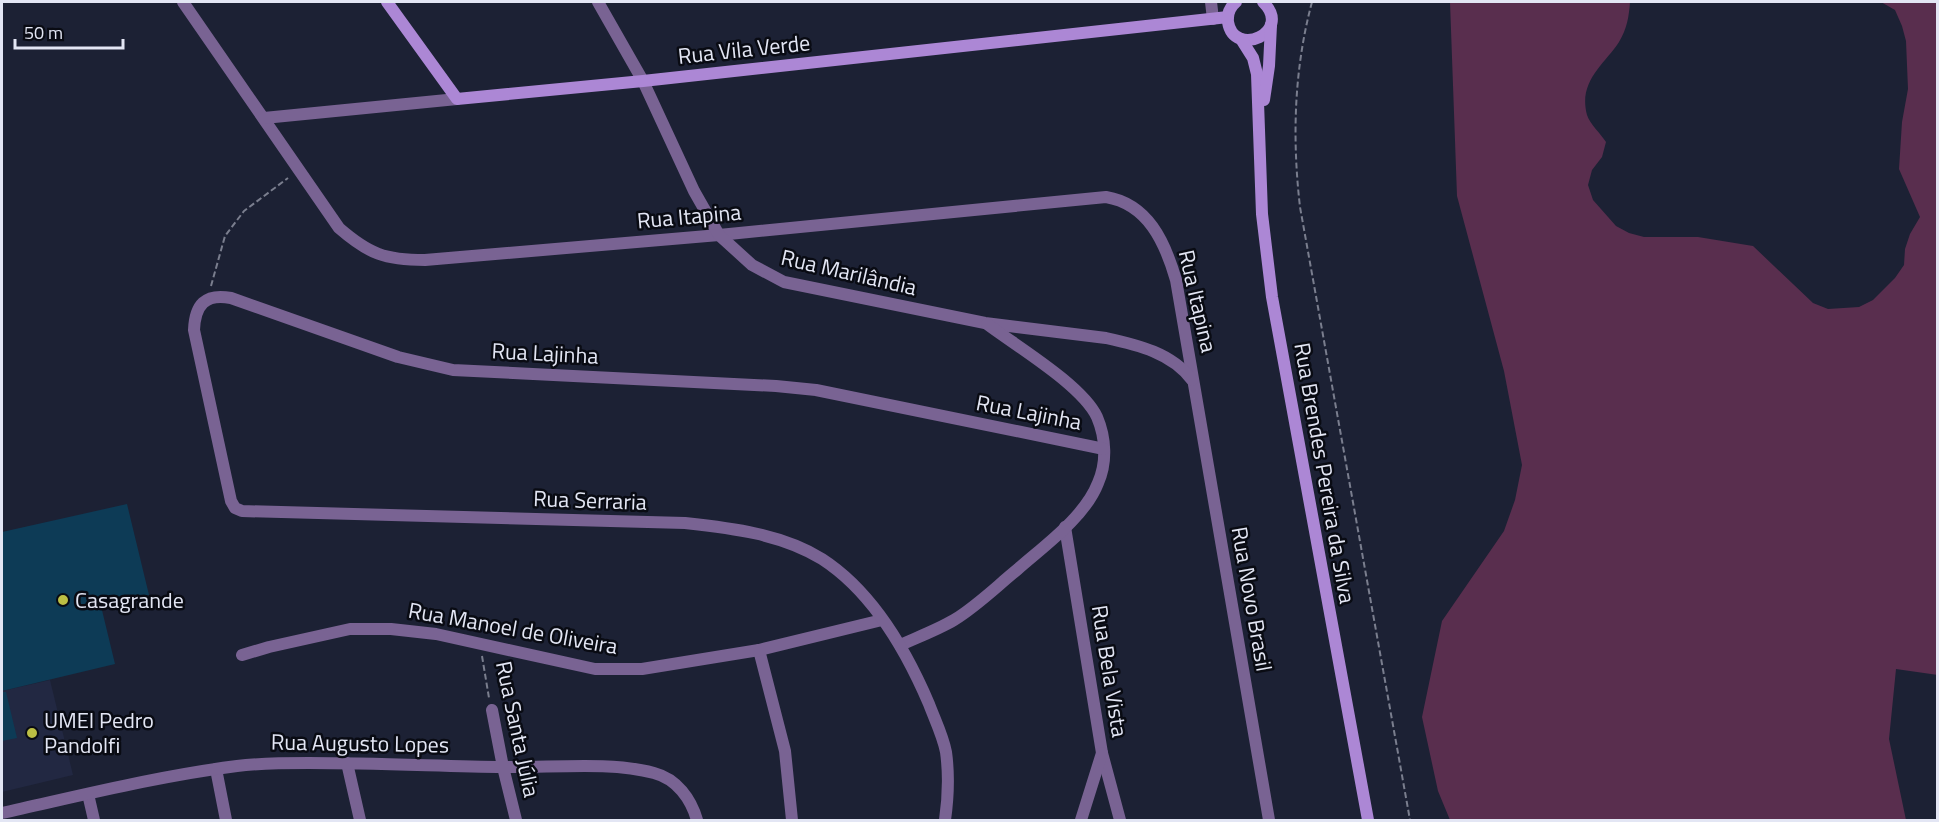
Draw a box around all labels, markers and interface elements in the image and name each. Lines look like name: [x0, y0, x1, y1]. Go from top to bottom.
scale bar: [15, 12, 123, 50]
text: 50 m: [24, 19, 63, 46]
street label: Rua Vila Verde: [676, 25, 812, 73]
street label: Rua Itapina: [635, 195, 743, 237]
street label: Rua Marilândia: [778, 240, 920, 304]
street label: Rua Itapina: [1170, 246, 1226, 356]
street label: Rua Lajinha: [491, 333, 599, 373]
street label: Rua Brendes Pereira da Silva: [1285, 340, 1365, 606]
street label: Rua Lajinha: [973, 385, 1085, 439]
street label: Rua Serraria: [533, 481, 647, 519]
street label: Rua Novo Brasil: [1223, 524, 1281, 674]
place label: Casagrande: [75, 583, 184, 617]
marker: Casagrande: [56, 593, 70, 607]
street label: Rua Manoel de Oliveira: [406, 593, 620, 663]
street label: Rua Bela Vista: [1083, 603, 1137, 739]
street label: Rua Santa Júlia: [487, 658, 549, 800]
place label: UMEI Pedro Pandolfi: [44, 703, 154, 762]
street label: Rua Augusto Lopes: [271, 724, 449, 762]
marker: UMEI Pedro Pandolfi: [25, 726, 39, 740]

